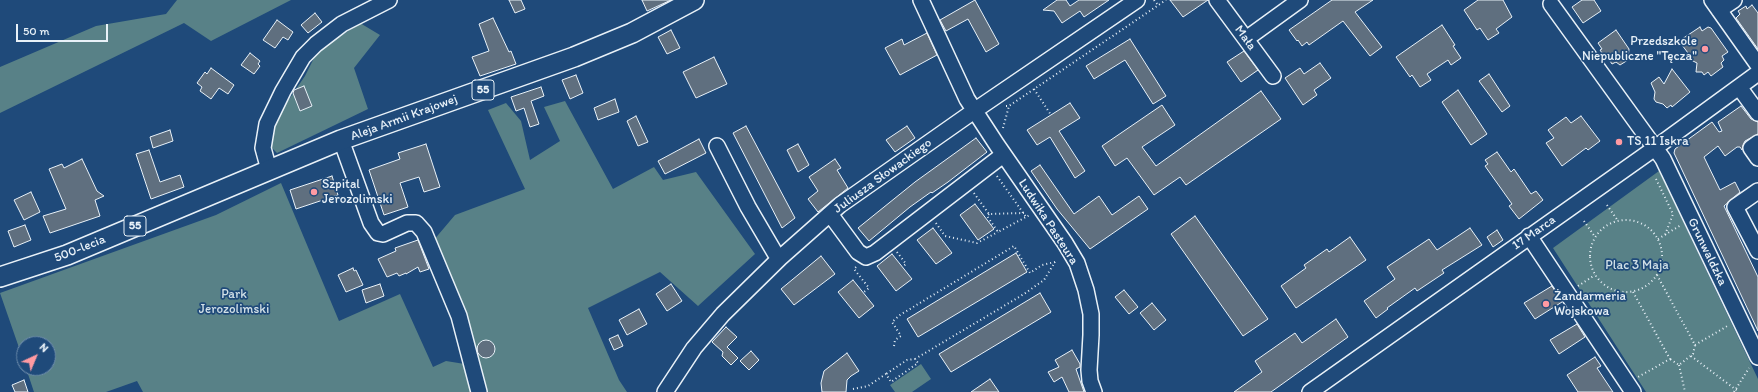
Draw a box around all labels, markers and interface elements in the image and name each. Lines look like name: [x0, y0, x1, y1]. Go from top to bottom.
scale bar: [18, 16, 110, 42]
street label: Mała: [1231, 22, 1259, 54]
text: 50 m: [23, 24, 49, 38]
place label: Przedszkole Niepubliczne "Tęcza": [1582, 34, 1697, 65]
marker: Przedszkole Niepubliczne "Tęcza": [1700, 44, 1710, 54]
road number: 55: [472, 80, 494, 100]
street label: Aleja Armii Krajowej: [348, 91, 460, 145]
place label: TS 11 Iskra: [1627, 134, 1689, 150]
street label: Juliusza Słowackiego: [831, 135, 935, 217]
marker: TS 11 Iskra: [1614, 137, 1624, 147]
street label: Ludwika Pasteura: [1014, 176, 1082, 268]
place label: Szpital Jerozolimski: [322, 177, 393, 208]
marker: Szpital Jerozolimski: [309, 187, 319, 197]
street label: 17 Marca: [1509, 212, 1559, 254]
street label: Grunwaldzka: [1684, 215, 1730, 289]
road number: 55: [124, 216, 146, 236]
street label: 500-lecia: [52, 232, 108, 266]
park label: Plac 3 Maja: [1605, 258, 1669, 274]
park label: Park Jerozolimski: [199, 287, 269, 318]
place label: Żandarmeria Wojskowa: [1554, 289, 1626, 320]
marker: Żandarmeria Wojskowa: [1541, 299, 1551, 309]
north arrow: [16, 336, 56, 376]
text: N: [37, 340, 51, 355]

